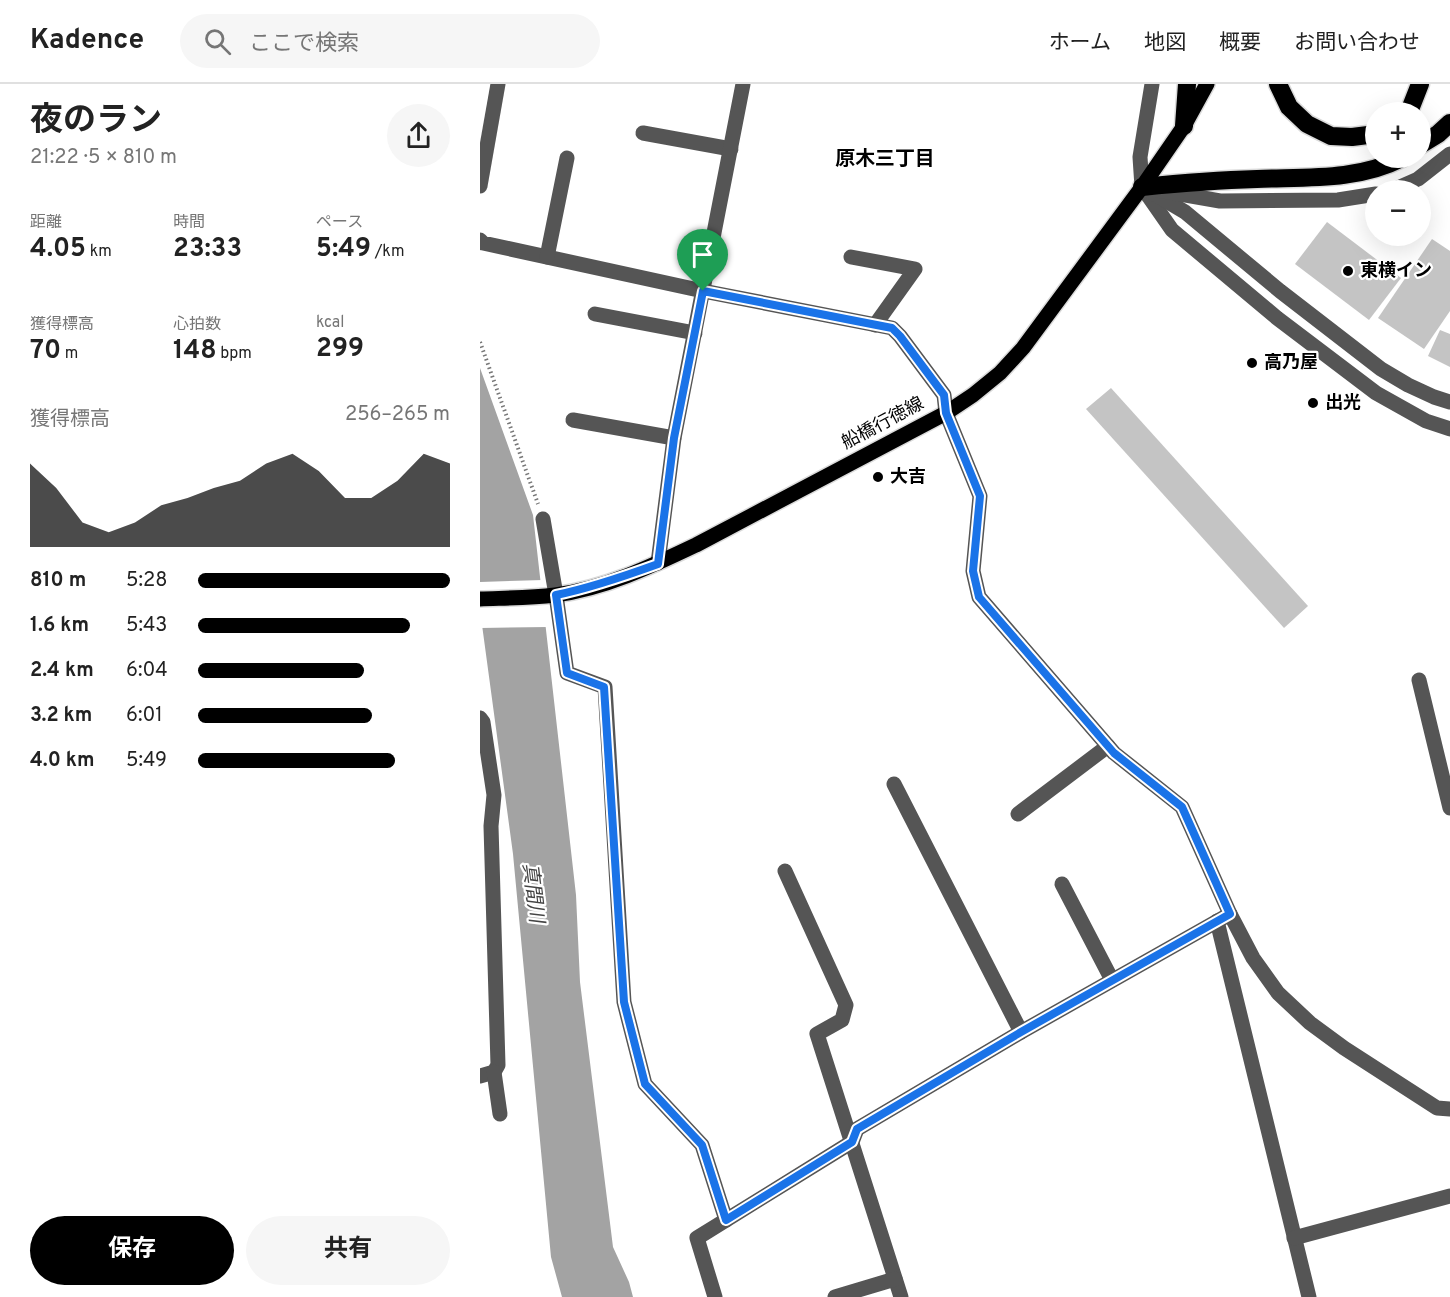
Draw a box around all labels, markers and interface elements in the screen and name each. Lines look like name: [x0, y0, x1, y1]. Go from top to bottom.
search box: [180, 14, 600, 68]
text: Kadence: [30, 23, 144, 59]
icon: search: [201, 25, 234, 58]
text: ホーム: [1049, 30, 1111, 57]
text: 地図: [1144, 30, 1186, 57]
text: 概要: [1219, 30, 1261, 57]
text: お問い合わせ: [1294, 30, 1420, 57]
text: ここで検索: [249, 31, 359, 58]
text: 夜のラン: [30, 101, 162, 143]
map controls: [1365, 102, 1431, 246]
button: +: [1365, 102, 1431, 168]
button: share: [387, 104, 450, 167]
text: 21:22 · 5 × 810 m: [30, 145, 177, 171]
district label: 原木三丁目: [835, 147, 935, 173]
button: −: [1365, 180, 1431, 246]
text: 距離: [30, 213, 62, 233]
text: 時間: [173, 213, 205, 233]
text: ペース: [316, 213, 363, 233]
pin: [677, 229, 728, 291]
text: 4.05: [30, 233, 86, 266]
text: 23:33: [173, 233, 242, 266]
text: 5:49: [316, 233, 371, 266]
icon: arrive: [686, 238, 719, 271]
text: km: [86, 242, 112, 262]
text: /km: [371, 242, 405, 262]
place label: 東横イン: [1360, 260, 1432, 283]
marker: 東横イン: [1341, 264, 1355, 278]
text: kcal: [316, 313, 344, 333]
text: 獲得標高: [30, 315, 94, 335]
text: 心拍数: [173, 315, 221, 335]
text: 299: [316, 333, 364, 366]
text: 70: [30, 335, 61, 368]
text: 148: [173, 335, 217, 368]
text: m: [61, 344, 78, 364]
text: bpm: [217, 344, 252, 364]
place label: 高乃屋: [1264, 352, 1318, 375]
marker: 高乃屋: [1245, 356, 1259, 370]
place label: 出光: [1325, 392, 1361, 415]
street label: 船橋行徳線: [838, 393, 928, 455]
marker: 出光: [1306, 396, 1320, 410]
text: 256–265 m: [345, 402, 450, 428]
text: 獲得標高: [30, 407, 110, 433]
place label: 大吉: [890, 466, 926, 489]
marker: 大吉: [871, 470, 885, 484]
text: 810 m: [30, 568, 86, 594]
text: 5:28: [126, 568, 167, 594]
text: 1.6 km: [30, 613, 89, 639]
text: 5:43: [126, 613, 167, 639]
text: 2.4 km: [30, 658, 94, 684]
text: 6:04: [126, 658, 168, 684]
text: 3.2 km: [30, 703, 92, 729]
text: 6:01: [126, 703, 163, 729]
text: 4.0 km: [30, 748, 95, 774]
text: 5:49: [126, 748, 167, 774]
water label: 真間川: [515, 862, 549, 926]
button: 保存: [30, 1216, 234, 1285]
button: 共有: [246, 1216, 450, 1285]

